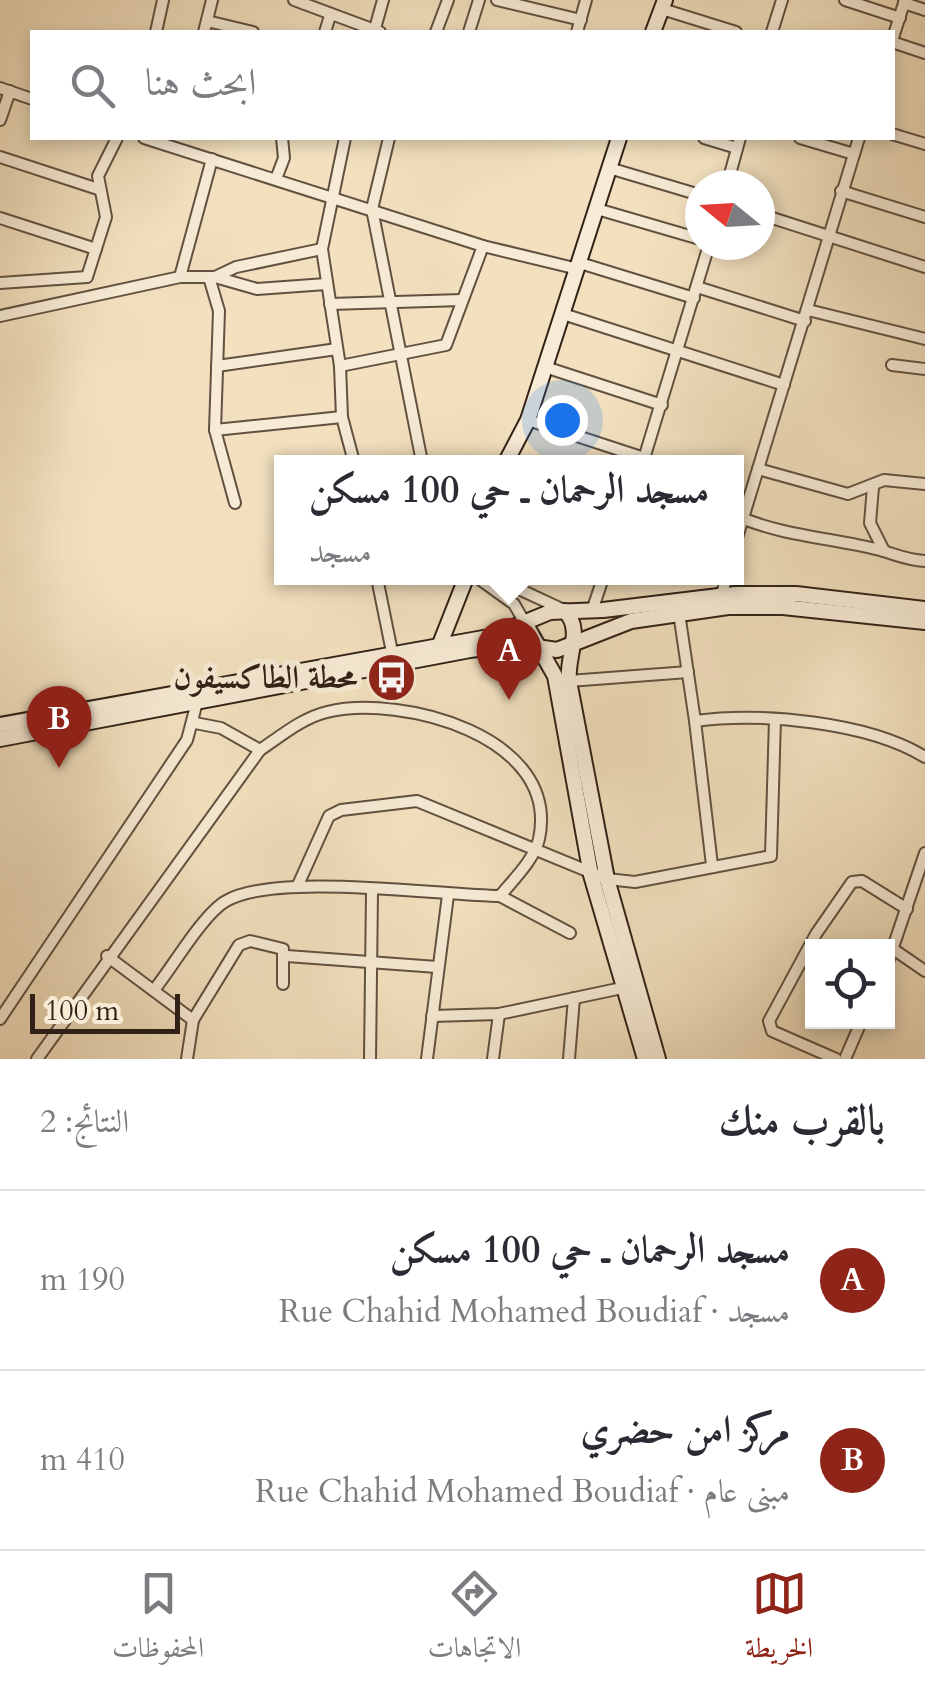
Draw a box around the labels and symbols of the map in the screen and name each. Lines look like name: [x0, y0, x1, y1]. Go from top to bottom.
north arrow: [685, 170, 775, 260]
your location: [537, 395, 588, 446]
pin: A: [476, 618, 542, 700]
bus stop icon: محطة الطاكسيفون: [366, 652, 418, 704]
place label: محطة الطاكسيفون: [173, 656, 358, 700]
pin: B: [27, 686, 92, 768]
scale bar: [30, 989, 180, 1034]

